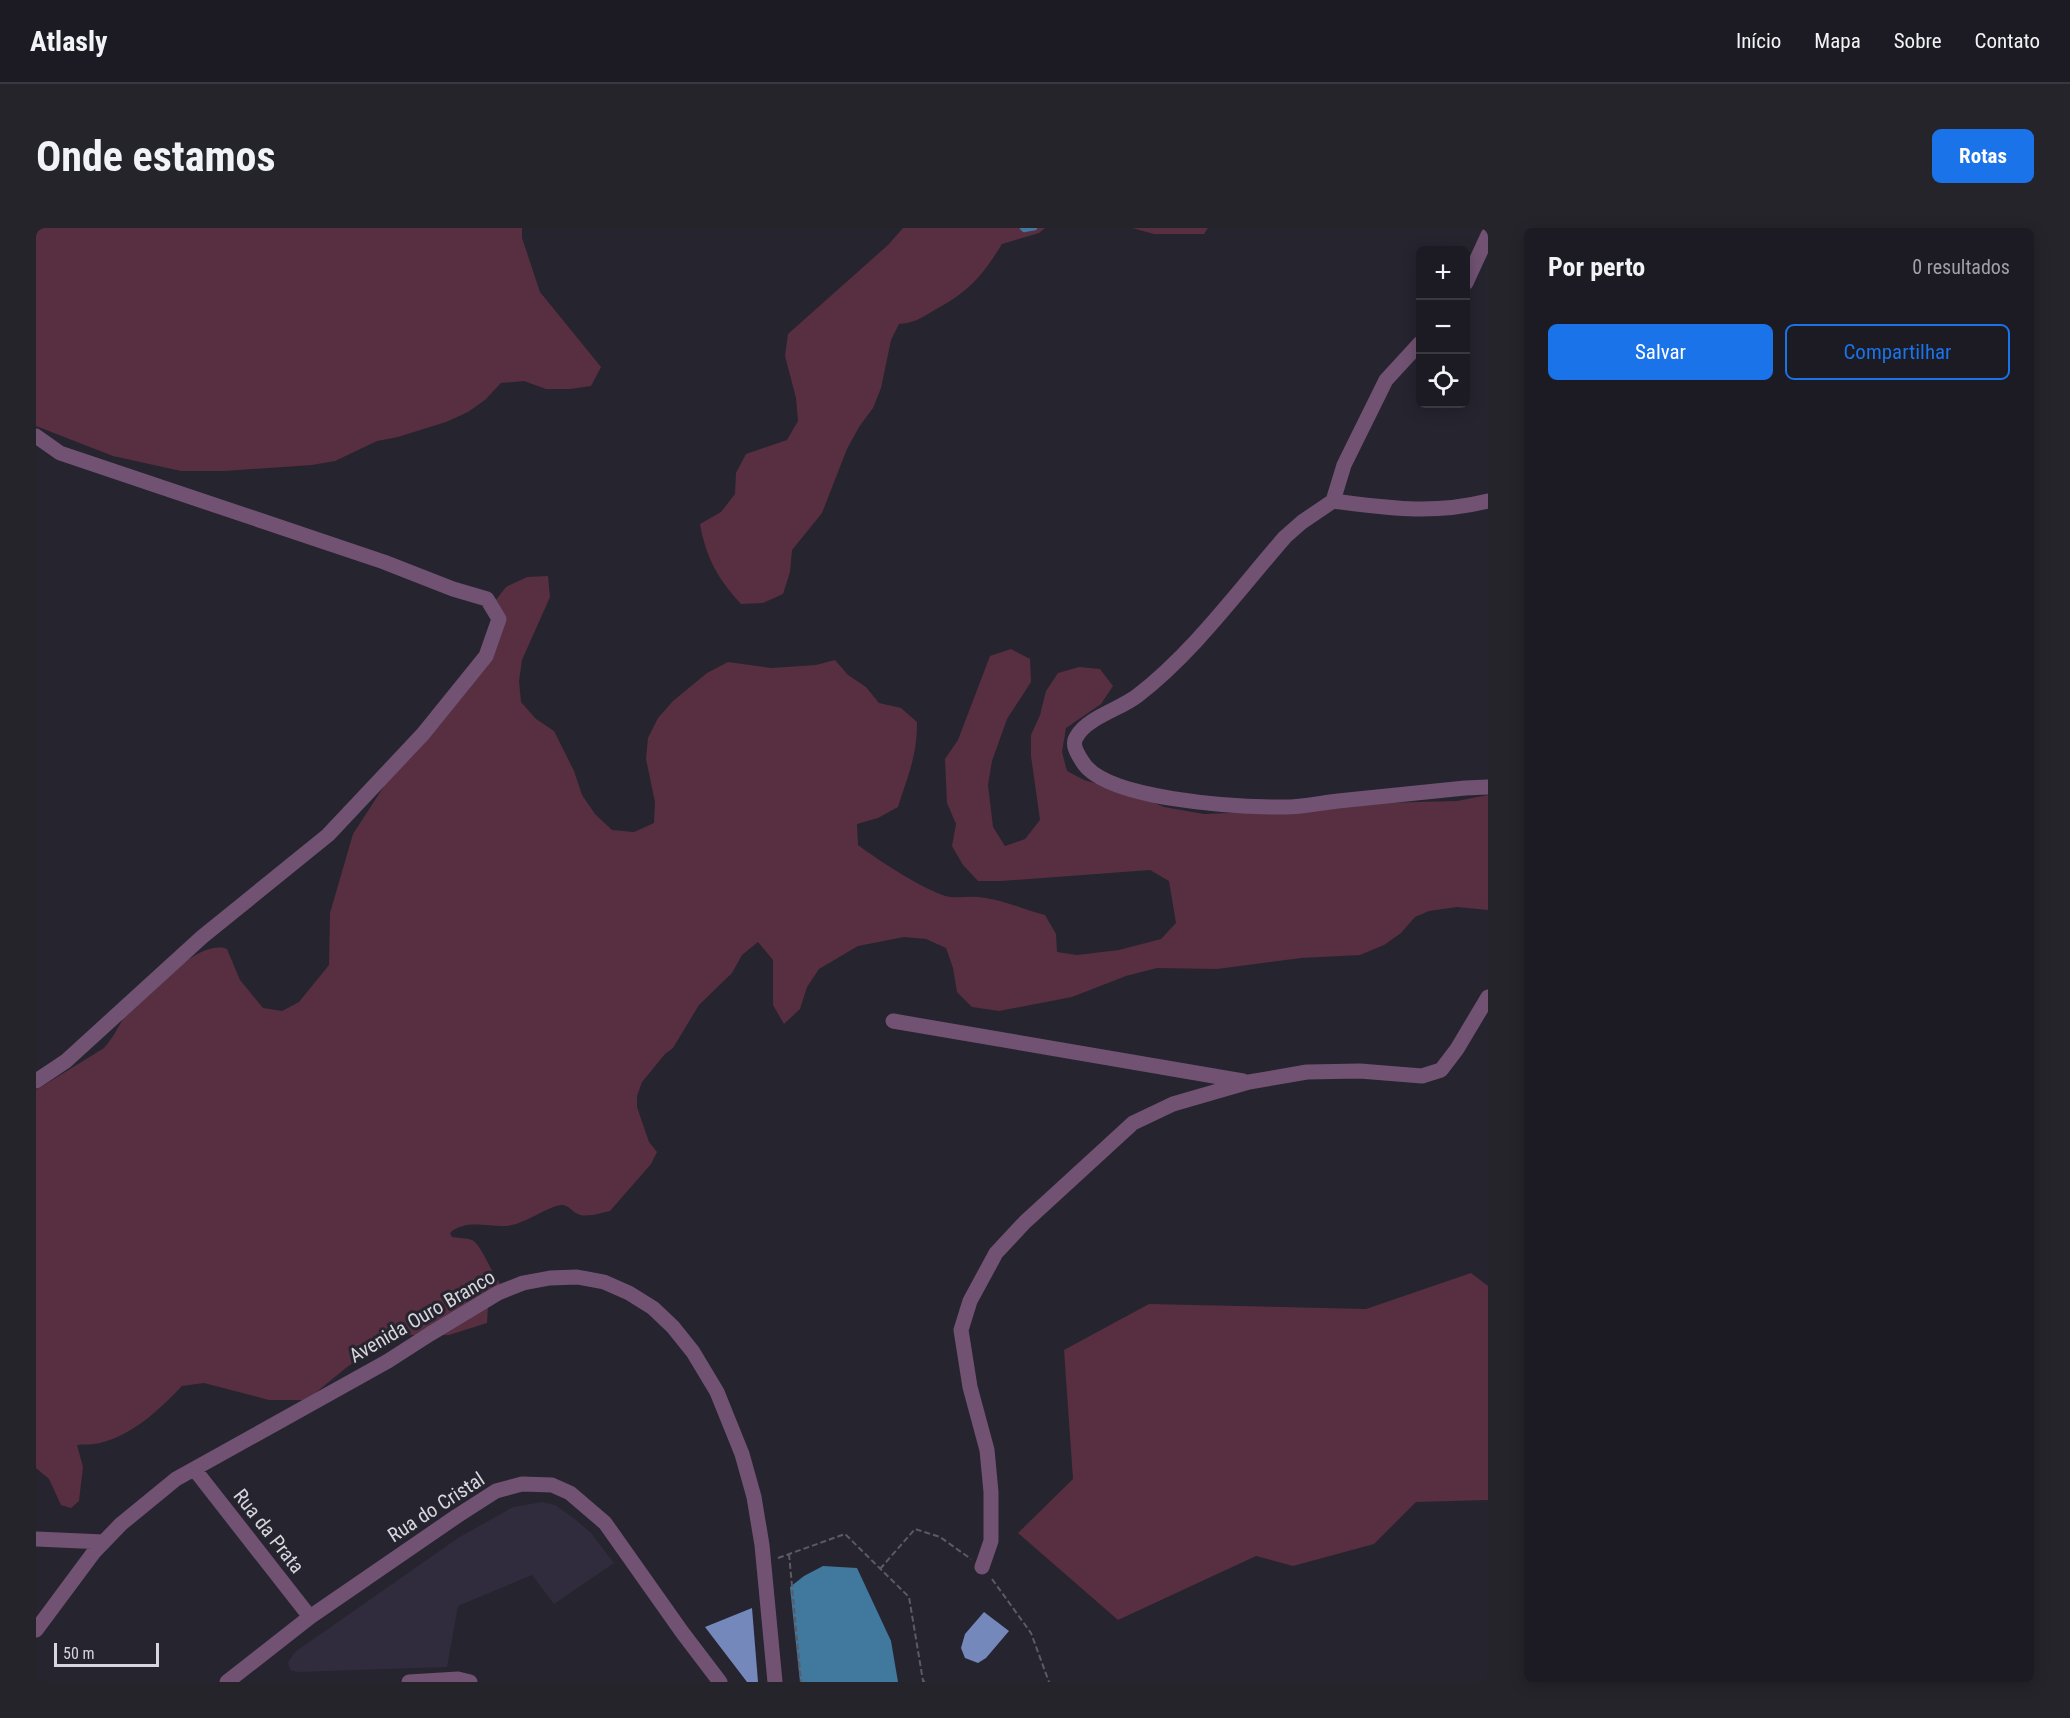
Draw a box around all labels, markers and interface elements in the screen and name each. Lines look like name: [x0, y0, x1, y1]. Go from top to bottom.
text: Atlasly: [30, 25, 108, 58]
text: Início: [1736, 29, 1781, 53]
text: Mapa: [1814, 29, 1861, 53]
text: Sobre: [1894, 29, 1942, 53]
text: Contato: [1975, 29, 2040, 53]
button: Rotas: [1932, 129, 2034, 183]
text: Onde estamos: [36, 132, 276, 181]
map controls: [1416, 246, 1470, 408]
button: +: [1416, 246, 1470, 300]
text: Por perto: [1548, 252, 1645, 282]
text: 0 resultados: [1912, 255, 2010, 279]
button: −: [1416, 300, 1470, 354]
button: Salvar: [1548, 324, 1773, 380]
button: Compartilhar: [1785, 324, 2010, 380]
button: locate: [1416, 354, 1470, 408]
street label: Avenida Ouro Branco: [345, 1264, 499, 1368]
street label: Rua do Cristal: [383, 1467, 489, 1547]
street label: Rua da Prata: [229, 1484, 309, 1578]
scale bar: [54, 1640, 159, 1668]
text: 50 m: [63, 1644, 95, 1663]

